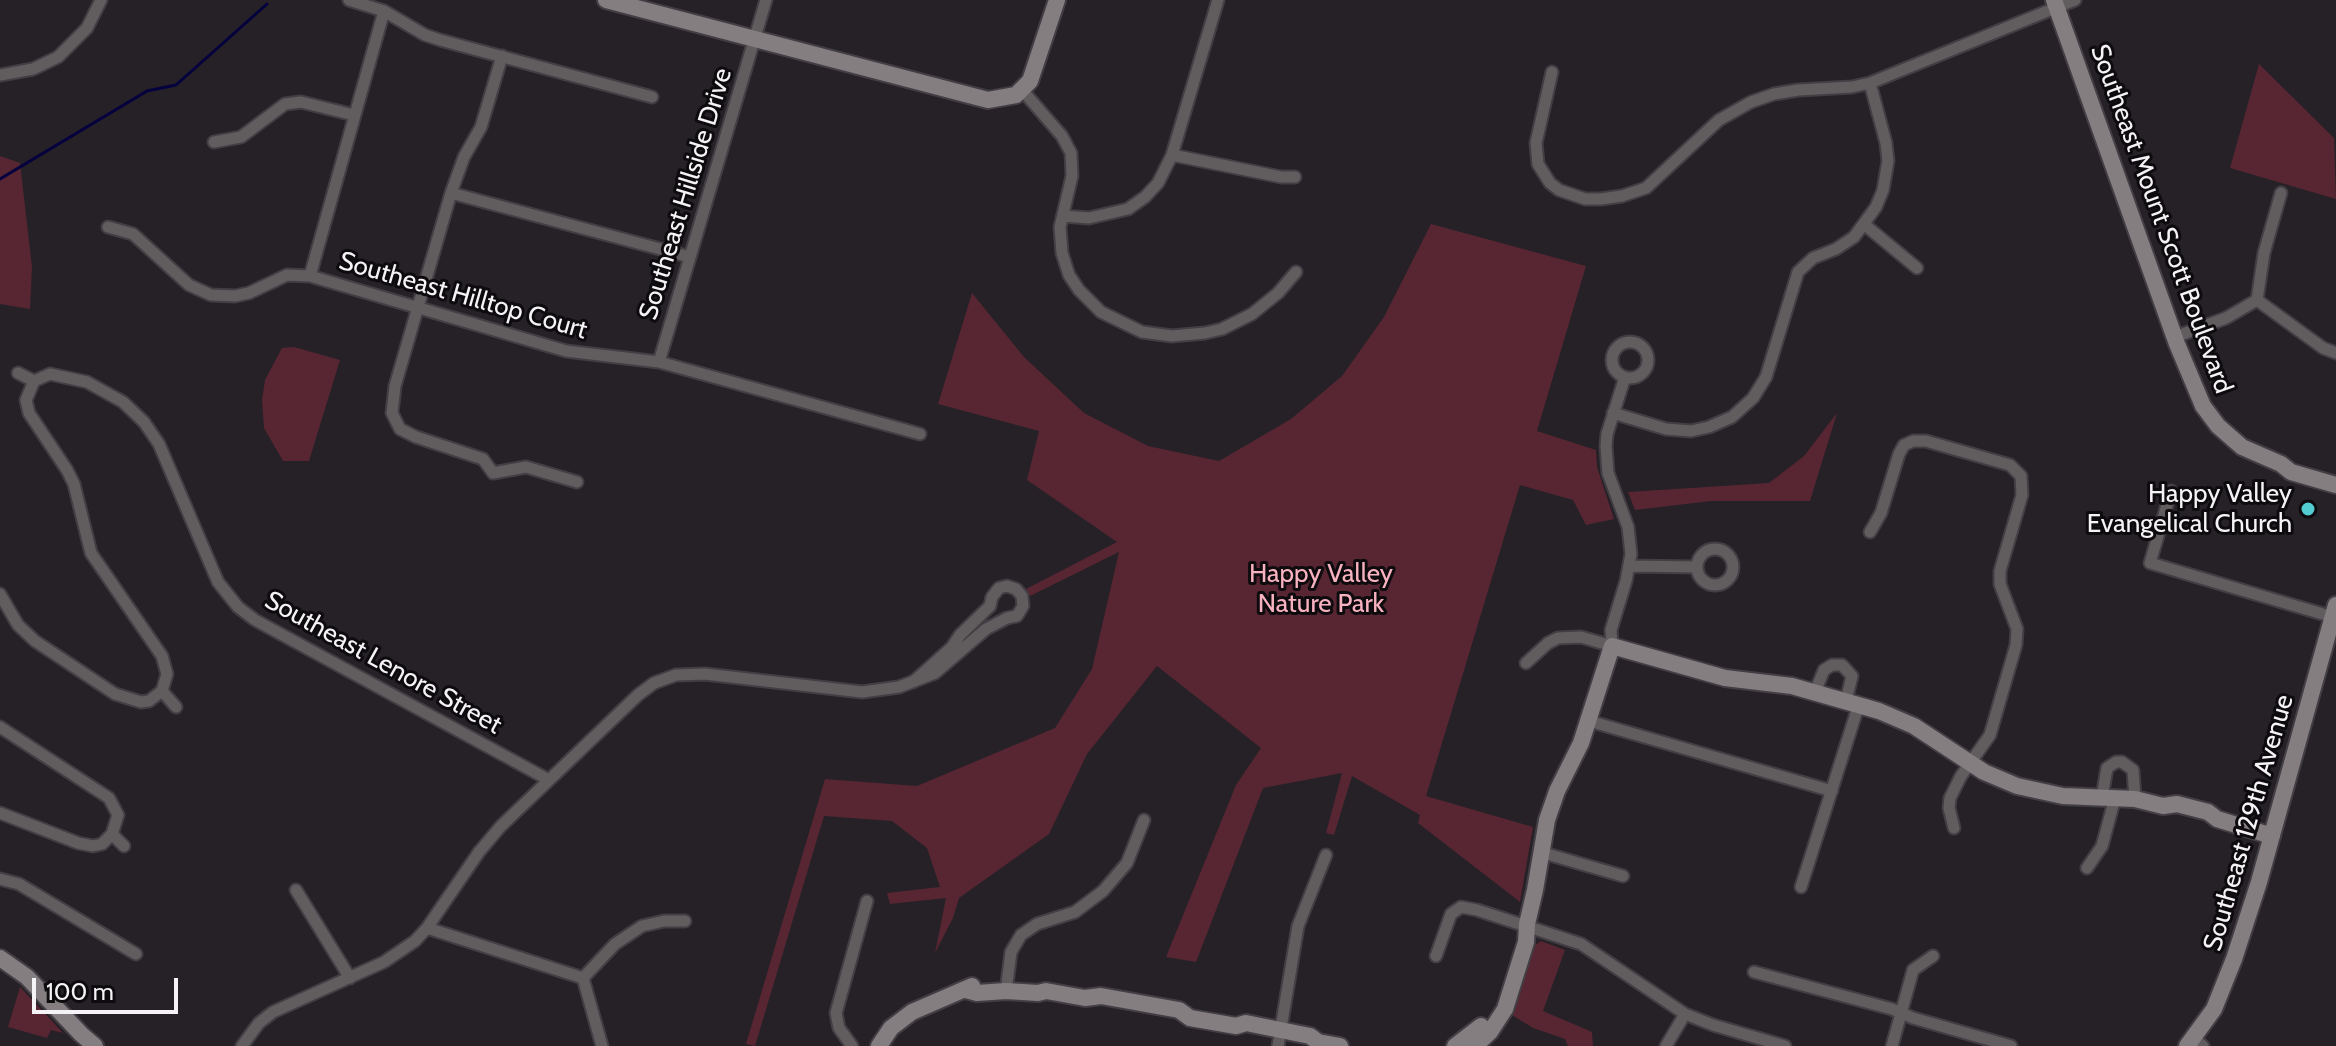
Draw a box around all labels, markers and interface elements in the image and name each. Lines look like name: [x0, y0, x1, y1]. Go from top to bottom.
street label: Southeast Mount Scott Boulevard: [2083, 40, 2239, 398]
street label: Southeast Hillside Drive: [633, 65, 739, 323]
street label: Southeast Hilltop Court: [335, 246, 591, 346]
place label: Happy Valley Evangelical Church: [2087, 478, 2292, 540]
marker: Happy Valley Evangelical Church: [2299, 500, 2317, 518]
park label: Happy Valley Nature Park: [1249, 558, 1393, 620]
street label: Southeast Lenore Street: [259, 585, 507, 741]
street label: Southeast 129th Avenue: [2197, 691, 2301, 955]
scale bar: [36, 962, 182, 1012]
text: 100 m: [46, 977, 114, 1006]

